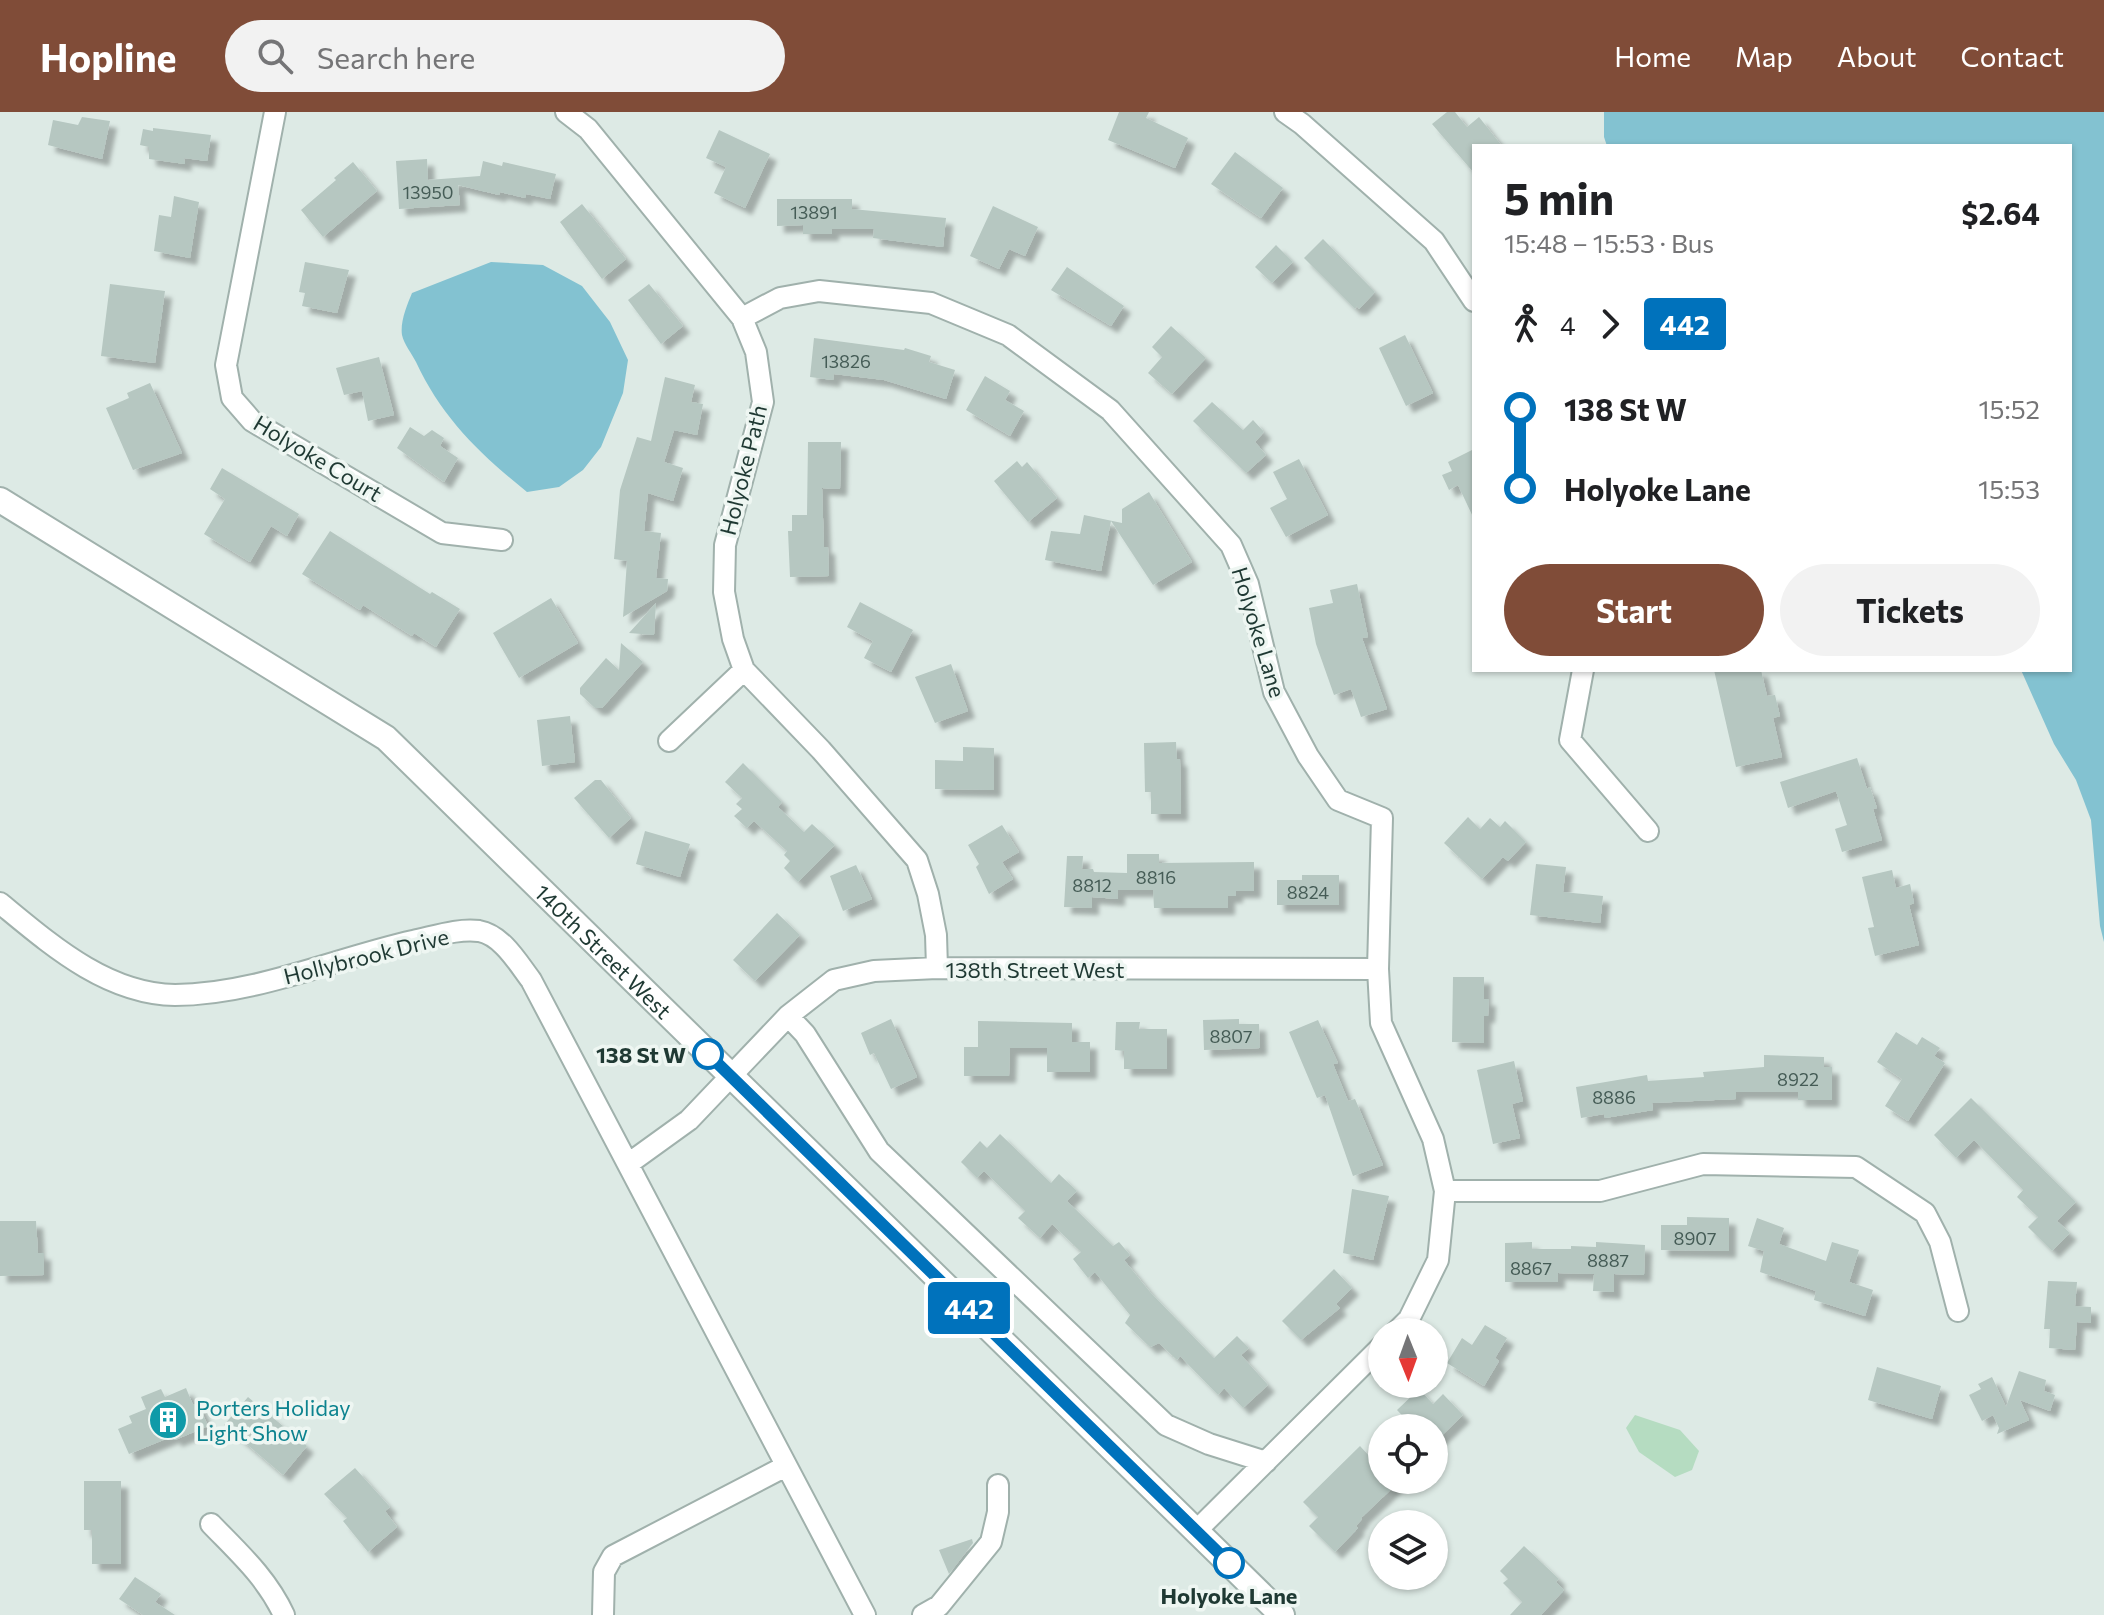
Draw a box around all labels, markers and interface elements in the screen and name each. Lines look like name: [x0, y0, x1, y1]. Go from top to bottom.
search box: [225, 20, 785, 92]
text: Hopline: [40, 33, 177, 80]
icon: search: [253, 34, 297, 78]
text: Search here: [317, 38, 475, 75]
text: Home: [1614, 39, 1691, 73]
text: Map: [1735, 39, 1793, 73]
text: About: [1837, 39, 1917, 73]
text: Contact: [1961, 39, 2064, 73]
text: 5 min: [1504, 170, 1614, 224]
house number: 13950: [403, 181, 453, 203]
text: $2.64: [1961, 194, 2040, 231]
house number: 13891: [790, 201, 838, 223]
text: 15:48 – 15:53 · Bus: [1504, 227, 1714, 258]
icon: walk: [1504, 302, 1548, 346]
icon: forward: [1588, 302, 1632, 346]
text: 442: [1660, 307, 1710, 341]
text: 4: [1560, 309, 1576, 340]
house number: 13826: [821, 350, 871, 372]
text: 138 St W: [1564, 390, 1687, 427]
text: 15:52: [1978, 393, 2040, 424]
street label: Holyoke Path: [714, 402, 772, 538]
street label: Holyoke Court: [249, 409, 387, 507]
text: Holyoke Lane: [1564, 470, 1751, 507]
text: 15:53: [1978, 473, 2040, 504]
street label: Holyoke Lane: [1226, 564, 1292, 700]
button: Start: [1504, 564, 1764, 656]
button: Tickets: [1780, 564, 2040, 656]
house number: 8816: [1136, 866, 1176, 888]
house number: 8812: [1072, 874, 1112, 896]
street label: 140th Street West: [530, 878, 678, 1024]
house number: 8824: [1287, 881, 1329, 903]
street label: Hollybrook Drive: [281, 922, 451, 990]
street label: 138th Street West: [945, 956, 1125, 983]
house number: 8807: [1209, 1025, 1253, 1047]
marker: 138 St W: [693, 1039, 723, 1069]
place label: 138 St W: [596, 1041, 686, 1068]
house number: 8922: [1777, 1068, 1819, 1090]
house number: 8886: [1592, 1086, 1636, 1108]
house number: 8907: [1673, 1227, 1717, 1249]
house number: 8887: [1587, 1249, 1629, 1271]
house number: 8867: [1510, 1257, 1552, 1279]
line badge: 442: [923, 1282, 1015, 1334]
text: 442: [944, 1291, 994, 1325]
north arrow: [1368, 1318, 1448, 1398]
map controls: [1368, 1318, 1448, 1590]
place label: Porters Holiday Light Show: [196, 1394, 351, 1446]
building icon: Porters Holiday Light Show: [147, 1399, 189, 1441]
button: locate: [1368, 1414, 1448, 1494]
button: layers: [1368, 1510, 1448, 1590]
marker: Holyoke Lane: [1214, 1548, 1244, 1578]
place label: Holyoke Lane: [1161, 1582, 1297, 1609]

